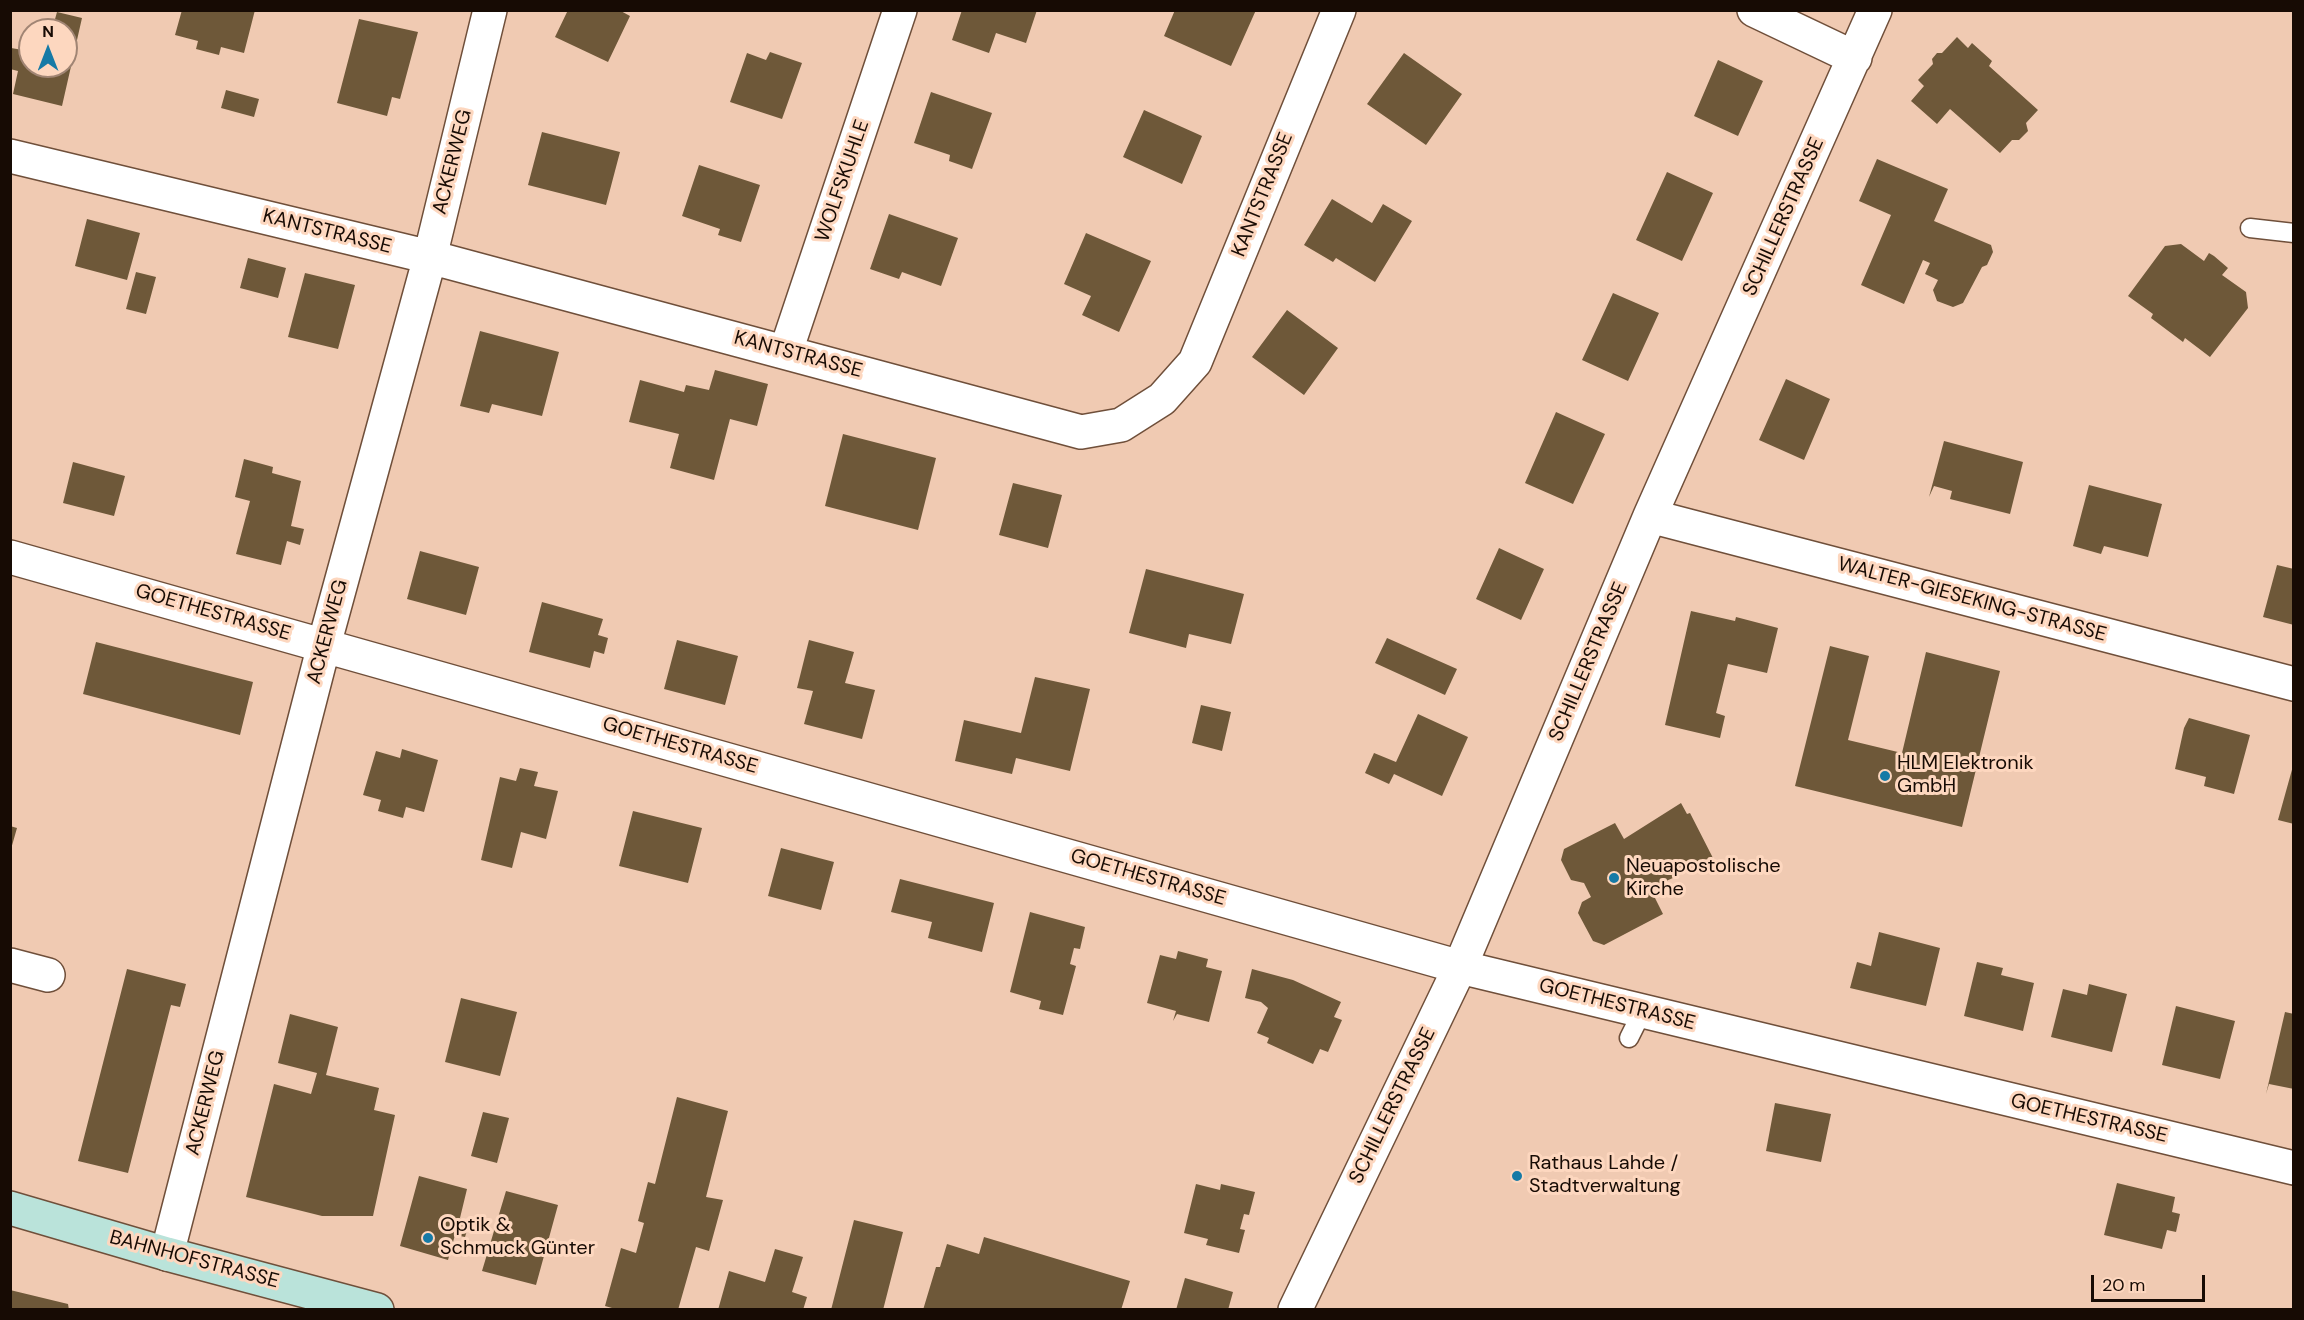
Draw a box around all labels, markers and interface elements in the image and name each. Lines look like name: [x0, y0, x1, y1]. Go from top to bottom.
north arrow: [18, 18, 78, 78]
text: N: [42, 21, 54, 42]
street label: ACKERWEG: [428, 107, 478, 217]
street label: WOLFSKUHLE: [811, 117, 875, 245]
street label: KANTSTRASSE: [1227, 129, 1299, 261]
street label: SCHILLERSTRASSE: [1738, 134, 1830, 300]
street label: KANTSTRASSE: [260, 204, 394, 260]
street label: KANTSTRASSE: [731, 326, 865, 384]
street label: WALTER-GIESEKING-STRASSE: [1835, 553, 2109, 647]
street label: ACKERWEG: [303, 577, 353, 687]
street label: GOETHESTRASSE: [133, 579, 293, 647]
street label: SCHILLERSTRASSE: [1545, 579, 1633, 745]
street label: GOETHESTRASSE: [600, 712, 760, 780]
place label: HLM Elektronik GmbH: [1897, 752, 2034, 799]
marker: HLM Elektronik GmbH: [1878, 769, 1892, 783]
street label: GOETHESTRASSE: [1068, 844, 1228, 912]
place label: Neuapostolische Kirche: [1626, 855, 1781, 902]
marker: Neuapostolische Kirche: [1607, 871, 1621, 885]
street label: GOETHESTRASSE: [1536, 974, 1698, 1036]
street label: SCHILLERSTRASSE: [1345, 1024, 1441, 1188]
street label: ACKERWEG: [181, 1048, 231, 1158]
street label: GOETHESTRASSE: [2008, 1089, 2170, 1149]
place label: Rathaus Lahde / Stadtverwaltung: [1529, 1152, 1681, 1199]
marker: Rathaus Lahde / Stadtverwaltung: [1510, 1169, 1524, 1183]
place label: Optik & Schmuck Günter: [440, 1214, 595, 1261]
street label: BAHNHOFSTRASSE: [107, 1226, 281, 1294]
marker: Optik & Schmuck Günter: [421, 1231, 435, 1245]
scale bar: [2094, 1263, 2208, 1301]
text: 20 m: [2102, 1273, 2145, 1297]

